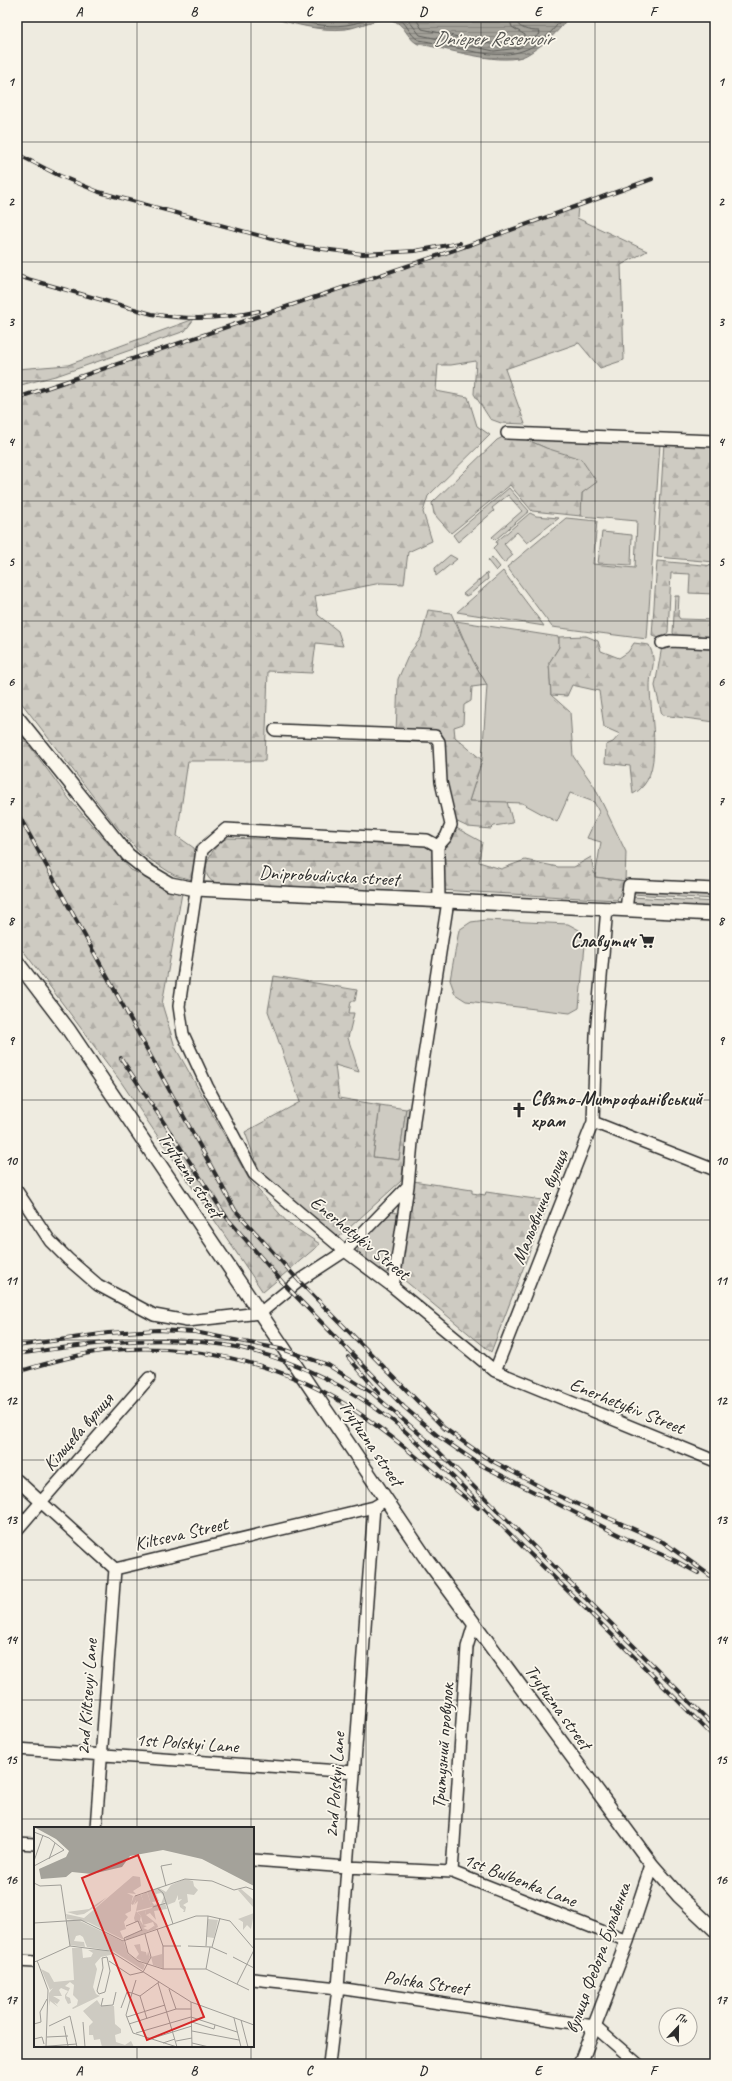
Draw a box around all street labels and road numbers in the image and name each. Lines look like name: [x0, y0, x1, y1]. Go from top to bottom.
street label: Dniprobudivska street: [258, 860, 402, 892]
street label: Trytuzna street: [152, 1127, 229, 1225]
street label: Мальовнича вулиця: [506, 1145, 574, 1268]
street label: Enerhetykiv Street: [305, 1190, 416, 1287]
street label: Enerhetykiv Street: [566, 1372, 689, 1441]
street label: Кільцева вулиця: [38, 1386, 120, 1476]
street label: Trytuzna street: [333, 1395, 410, 1493]
street label: Kiltseva Street: [132, 1511, 232, 1556]
street label: 2nd Kiltsevyi Lane: [71, 1636, 103, 1756]
street label: Trytuzna street: [519, 1660, 599, 1756]
street label: Тритузний провулок: [427, 1681, 459, 1809]
street label: 1st Polskyi Lane: [135, 1727, 241, 1759]
street label: 2nd Polskyi Lane: [319, 1729, 351, 1839]
street label: 1st Bulbenka Lane: [460, 1847, 582, 1913]
street label: вулиця Федора Бульбенка: [560, 1877, 637, 2036]
street label: Polska Street: [382, 1965, 473, 2001]

